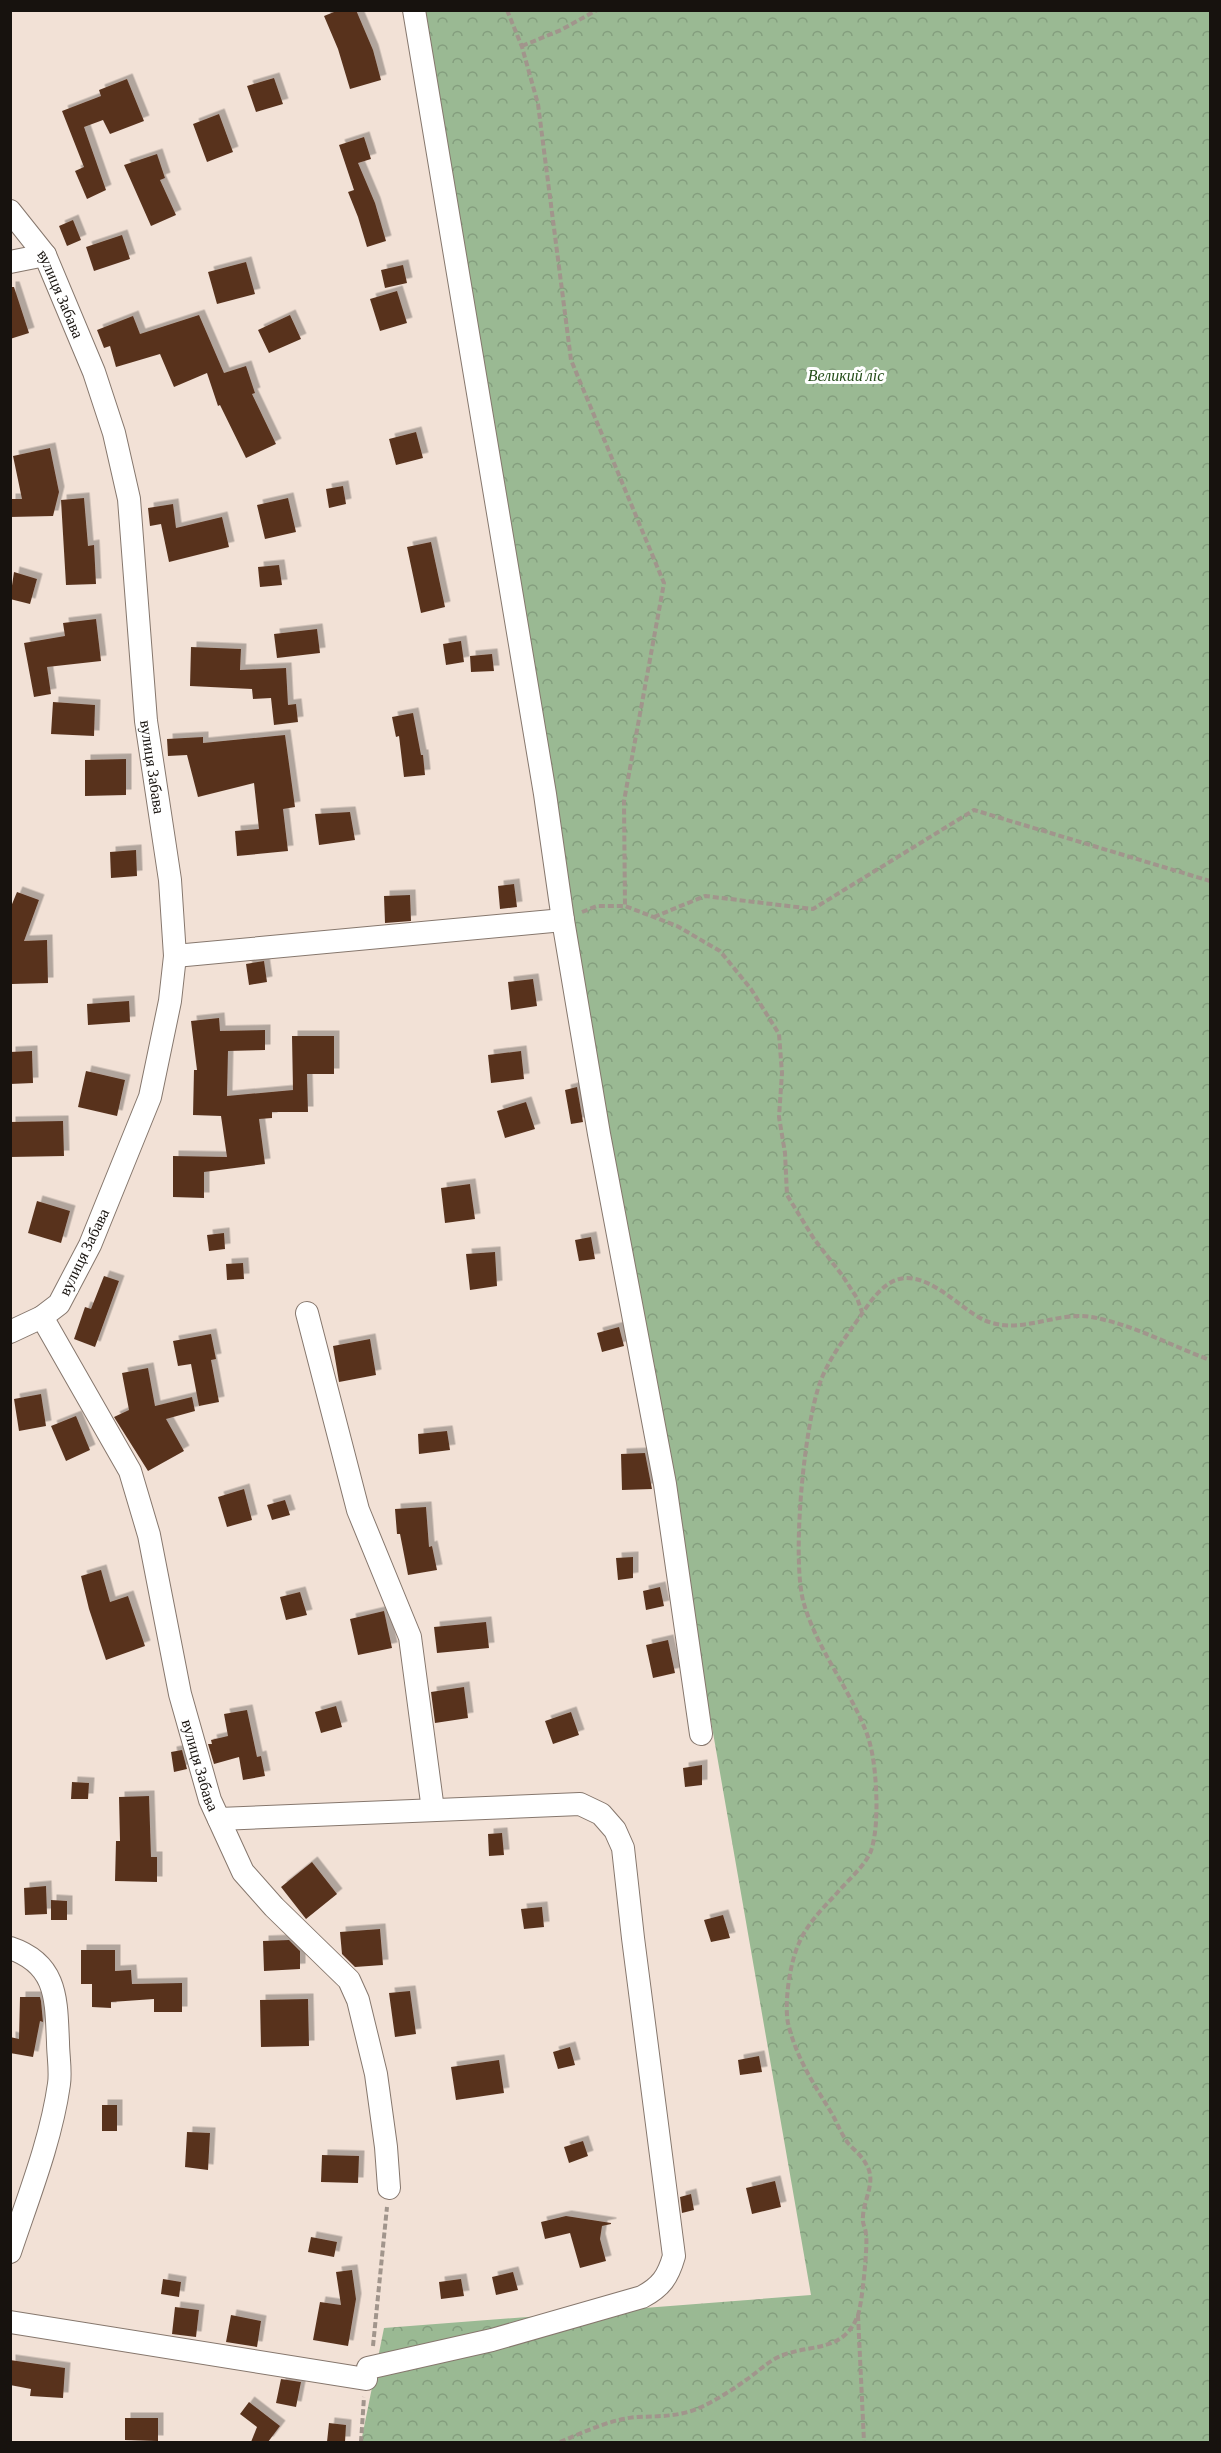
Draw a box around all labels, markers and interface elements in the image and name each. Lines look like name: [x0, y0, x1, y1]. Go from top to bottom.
street label: вулиця Забава: [35, 245, 87, 340]
park label: Великий ліс: [808, 367, 884, 384]
street label: вулиця Забава: [137, 719, 168, 815]
street label: вулиця Забава: [56, 1206, 113, 1299]
street label: вулиця Забава: [179, 1717, 222, 1814]

